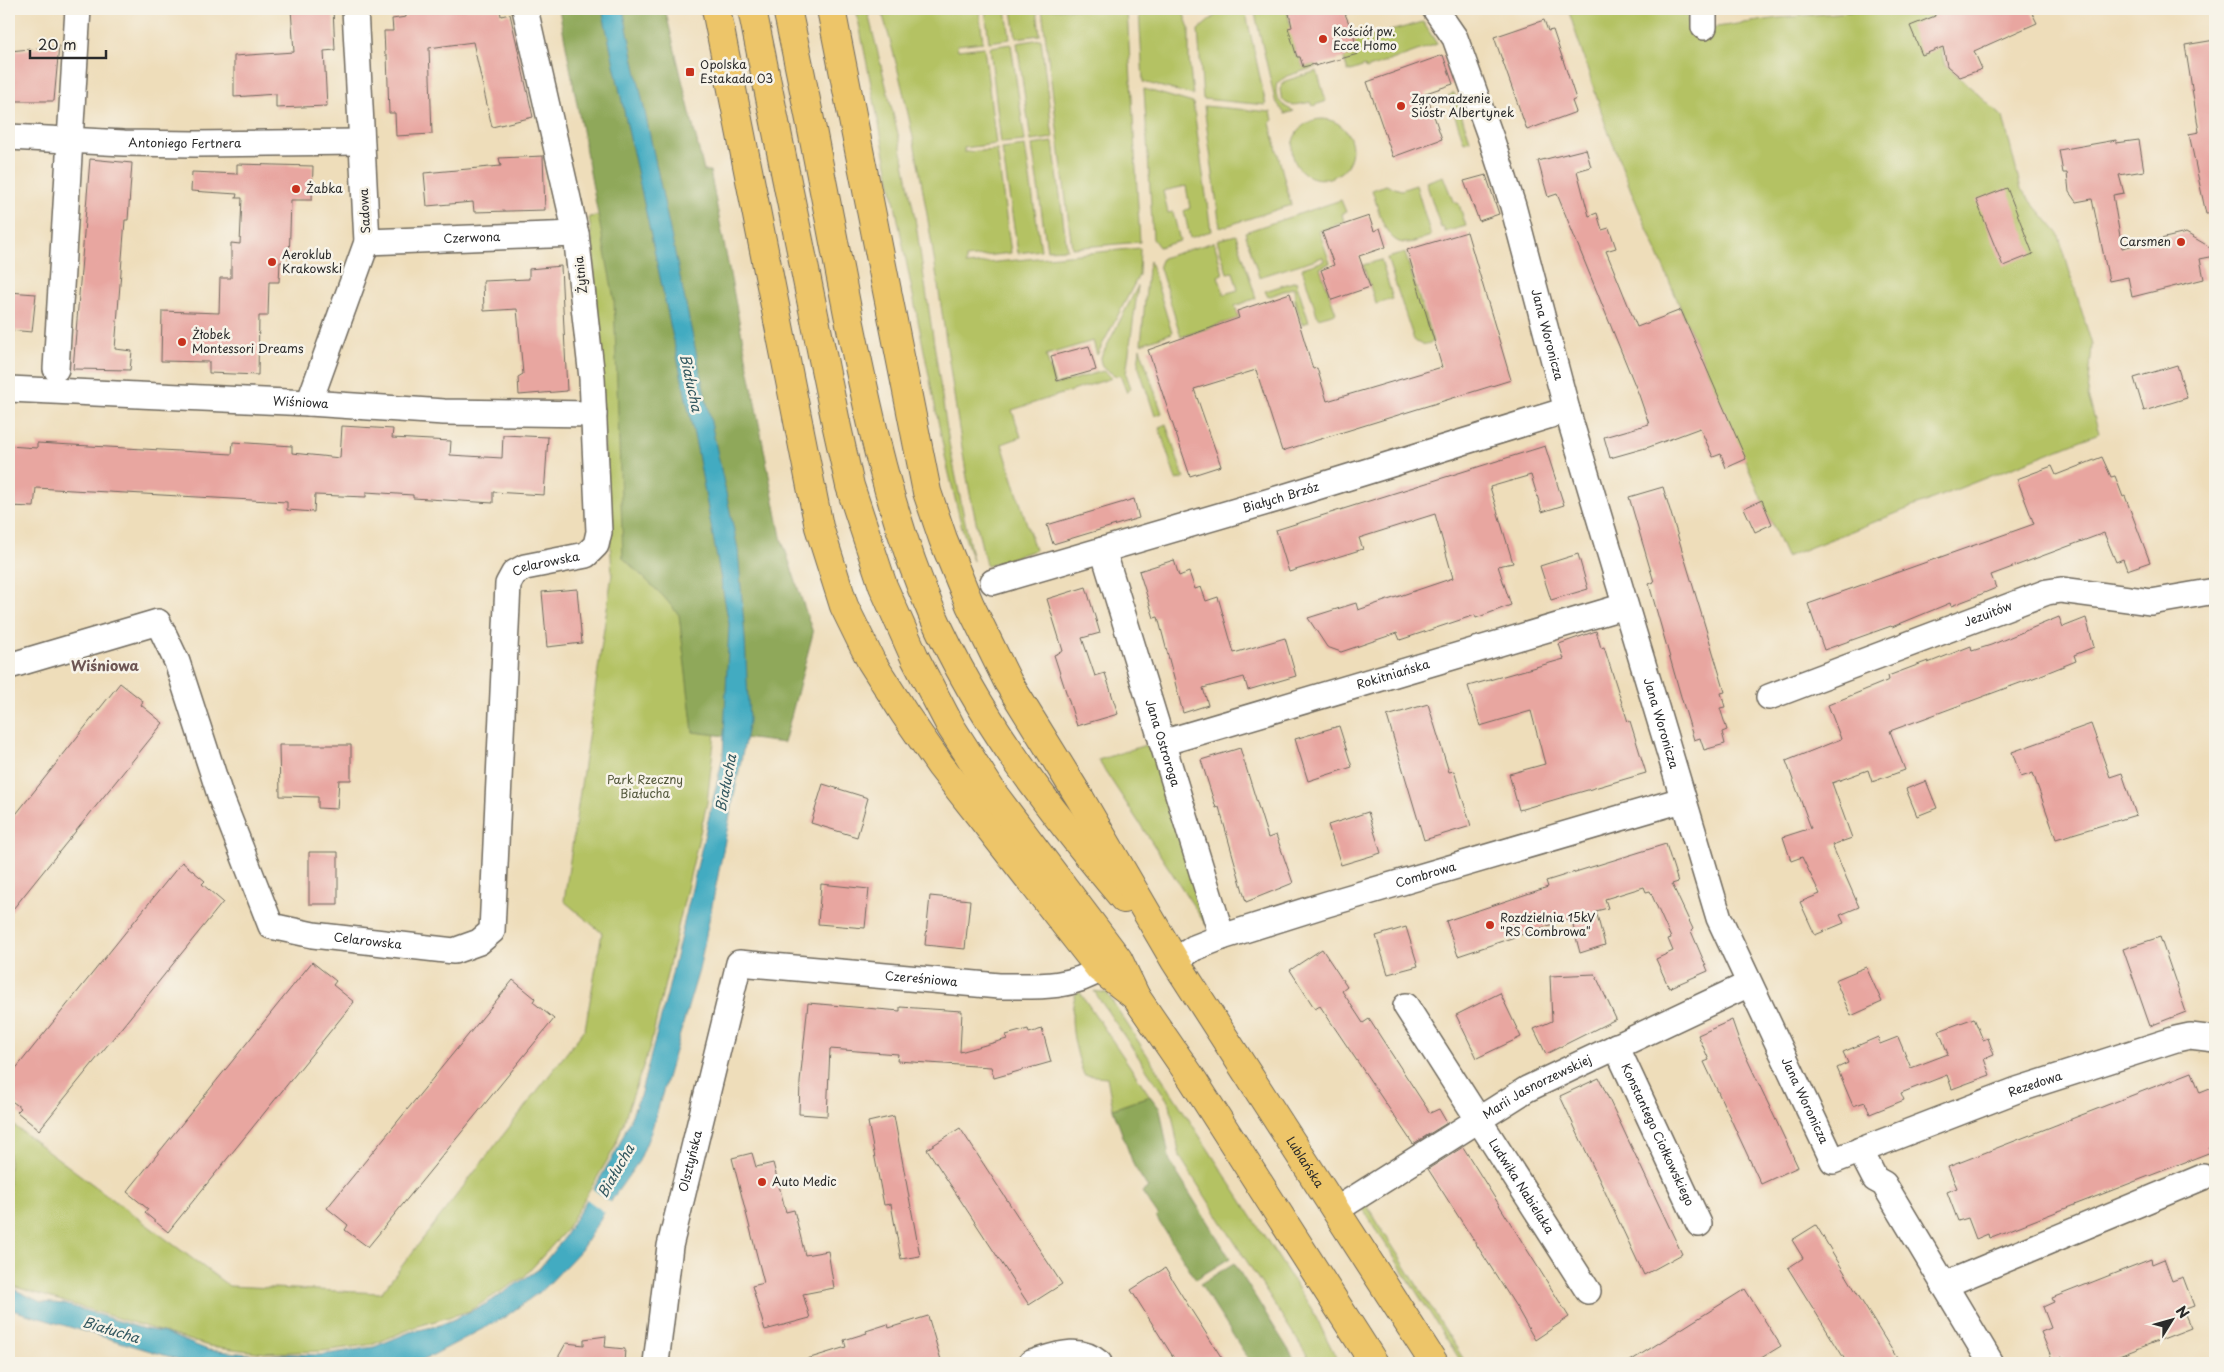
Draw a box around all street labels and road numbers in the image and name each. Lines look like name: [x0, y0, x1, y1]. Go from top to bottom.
street label: Antoniego Fertnera: [128, 133, 242, 152]
street label: Sadowa: [354, 187, 374, 234]
street label: Czerwona: [443, 227, 501, 247]
street label: Żytnia: [569, 255, 591, 295]
street label: Jana Woronicza: [1527, 287, 1569, 382]
street label: Wiśniowa: [272, 391, 330, 412]
street label: Białych Brzóz: [1240, 477, 1321, 517]
street label: Celarowska: [509, 546, 581, 580]
street label: Jezuitów: [1961, 596, 2015, 631]
street label: Rokitniańska: [1354, 654, 1432, 693]
street label: Jana Woronicza: [1640, 676, 1684, 771]
street label: Jana Ostroroga: [1141, 697, 1185, 789]
street label: Combrowa: [1393, 857, 1458, 891]
street label: Celarowska: [333, 927, 403, 953]
street label: Czereśniowa: [884, 966, 959, 990]
street label: Marii Jasnorzewskiej: [1479, 1050, 1594, 1123]
street label: Jana Woronicza: [1778, 1054, 1834, 1147]
street label: Konstantego Ciołkowskiego: [1617, 1060, 1699, 1209]
street label: Rezedowa: [2005, 1066, 2065, 1101]
street label: Olsztyńska: [673, 1128, 706, 1194]
street label: Lublańska: [1282, 1133, 1329, 1191]
street label: Ludwika Nabielaka: [1485, 1135, 1559, 1237]

